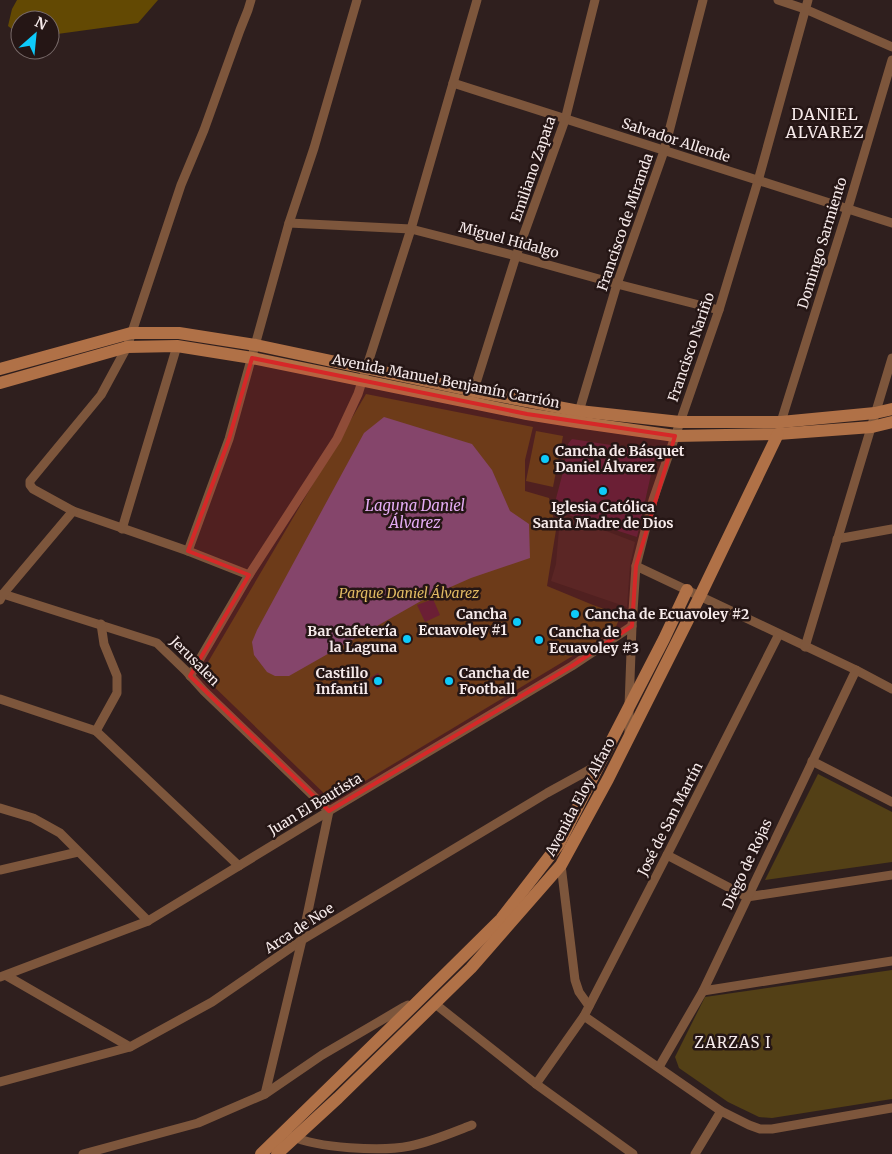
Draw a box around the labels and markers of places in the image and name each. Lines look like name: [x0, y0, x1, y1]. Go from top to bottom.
place label: Cancha de Básquet Daniel Álvarez: [555, 442, 685, 476]
marker: Cancha de Básquet Daniel Álvarez: [539, 453, 551, 465]
marker: Iglesia Católica Santa Madre de Dios: [597, 485, 609, 497]
place label: Iglesia Católica Santa Madre de Dios: [532, 498, 674, 532]
place label: Cancha Ecuavoley #1: [418, 605, 508, 639]
place label: Cancha de Ecuavoley #2: [585, 605, 749, 623]
marker: Cancha de Ecuavoley #2: [569, 608, 581, 620]
marker: Cancha Ecuavoley #1: [511, 616, 523, 628]
place label: Bar Cafetería la Laguna: [307, 622, 397, 656]
place label: Cancha de Ecuavoley #3: [549, 623, 639, 657]
marker: Bar Cafetería la Laguna: [401, 633, 413, 645]
marker: Cancha de Ecuavoley #3: [533, 634, 545, 646]
place label: Castillo Infantil: [315, 664, 368, 698]
place label: Cancha de Football: [459, 664, 530, 698]
marker: Castillo Infantil: [372, 675, 384, 687]
marker: Cancha de Football: [443, 675, 455, 687]

